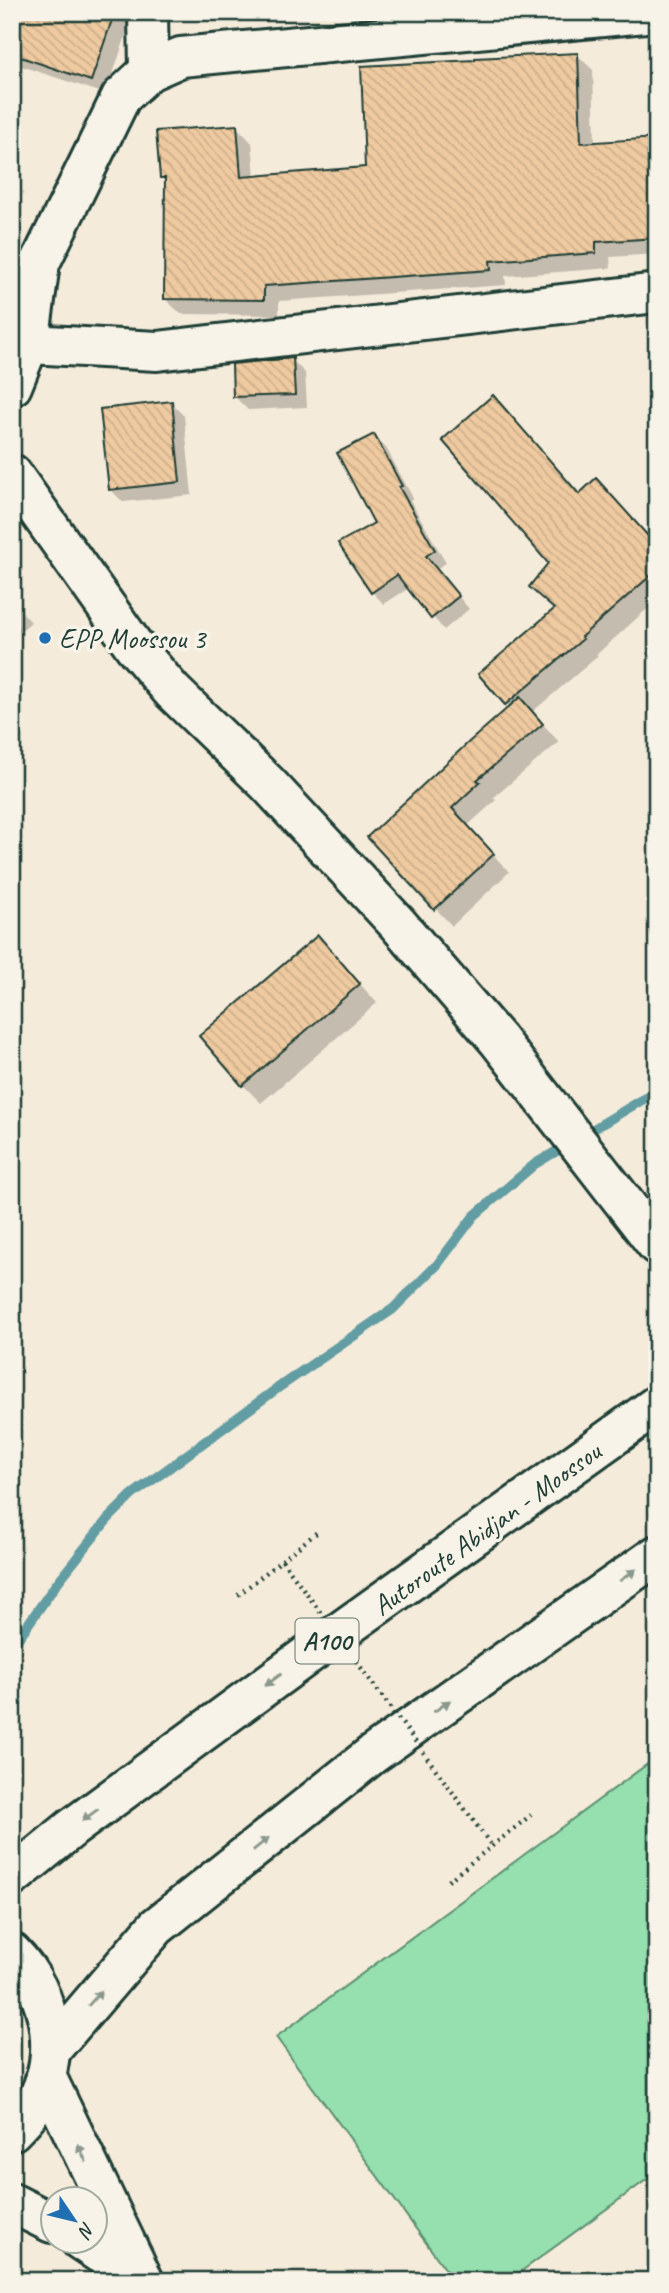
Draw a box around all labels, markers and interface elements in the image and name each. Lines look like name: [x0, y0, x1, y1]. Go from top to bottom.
place label: EPP Moossou 3: [59, 621, 208, 656]
marker: EPP Moossou 3: [37, 630, 53, 646]
street label: Autoroute Abidjan - Moossou: [365, 1433, 609, 1623]
one-way arrow: [619, 1568, 637, 1582]
road number: A100: [296, 1618, 358, 1664]
one-way arrow: [264, 1673, 282, 1687]
one-way arrow: [433, 1699, 451, 1713]
one-way arrow: [80, 1808, 99, 1822]
one-way arrow: [252, 1836, 270, 1851]
one-way arrow: [87, 1989, 103, 2007]
one-way arrow: [76, 2143, 88, 2163]
north arrow: [38, 2184, 108, 2254]
text: N: [72, 2217, 100, 2244]

